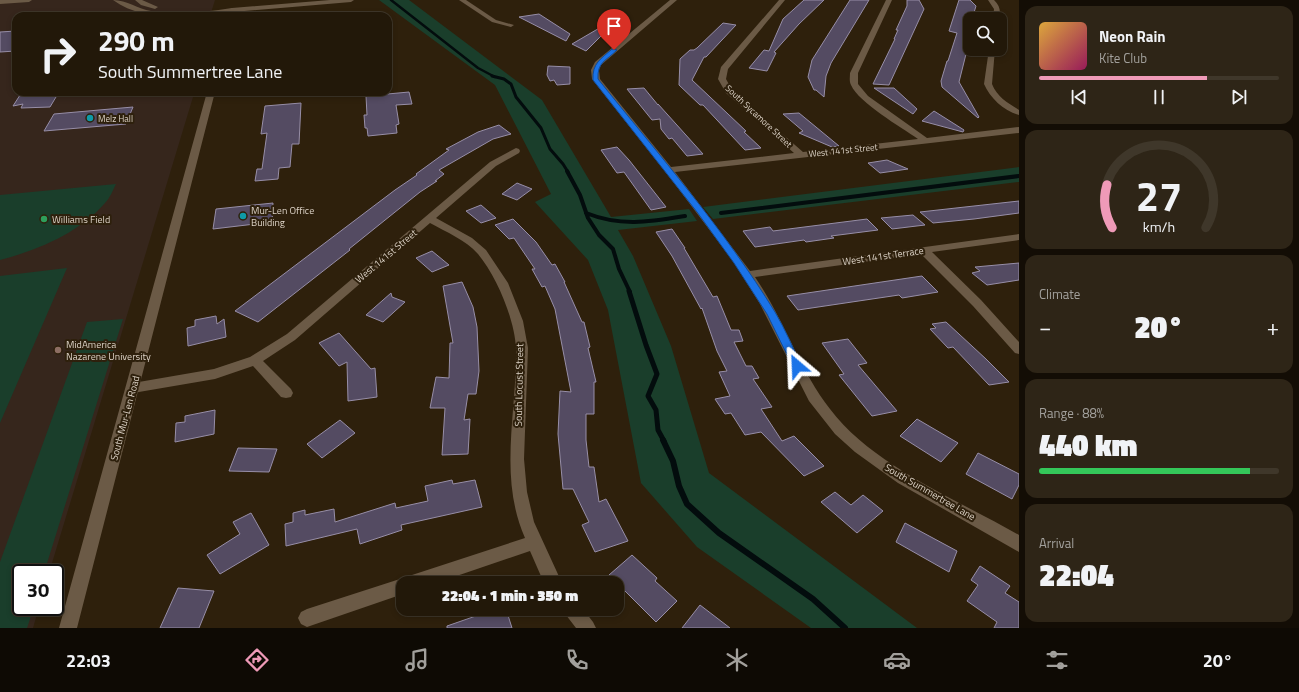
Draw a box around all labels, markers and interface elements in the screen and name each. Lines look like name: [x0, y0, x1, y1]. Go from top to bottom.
pin: [597, 9, 631, 50]
map controls: [963, 12, 1007, 56]
button: search: [963, 12, 1007, 56]
icon: arrive: [603, 15, 625, 37]
text: 290 m: [98, 19, 175, 62]
text: Neon Rain: [1099, 25, 1166, 48]
icon: right: [32, 28, 84, 80]
text: Kite Club: [1099, 48, 1147, 68]
text: South Summertree Lane: [98, 58, 282, 85]
street label: South Sycamore Street: [723, 82, 796, 151]
icon: previous: [1068, 86, 1090, 108]
icon: pause: [1148, 86, 1170, 108]
icon: next: [1228, 86, 1250, 108]
place label: Melz Hall: [98, 112, 133, 125]
marker: Melz Hall: [85, 113, 95, 123]
street label: West 141st Street: [808, 140, 879, 160]
text: 27: [1136, 163, 1182, 226]
place label: Mur-Len Office Building: [251, 203, 314, 230]
marker: Mur-Len Office Building: [238, 211, 248, 221]
place label: Williams Field: [52, 212, 110, 227]
marker: Williams Field: [39, 214, 49, 224]
text: km/h: [1143, 215, 1175, 237]
street label: West 141st Street: [352, 225, 421, 286]
street label: West 141st Terrace: [841, 243, 925, 269]
text: Climate: [1039, 284, 1080, 304]
text: 20°: [1134, 304, 1184, 350]
text: −: [1039, 310, 1051, 344]
text: +: [1267, 310, 1279, 344]
place label: MidAmerica Nazarene University: [66, 337, 151, 364]
street label: South Locust Street: [511, 343, 527, 427]
marker: MidAmerica Nazarene University: [53, 345, 63, 355]
position arrow: [776, 345, 818, 387]
street label: South Mur-Len Road: [106, 374, 144, 462]
text: Range · 88%: [1039, 403, 1104, 423]
text: 440 km: [1039, 422, 1137, 468]
street label: South Summertree Lane: [882, 460, 978, 524]
text: Arrival: [1039, 533, 1074, 553]
text: 22:04: [1039, 552, 1114, 598]
speed limit sign: 30: [12, 564, 64, 616]
text: 22:04 · 1 min · 350 m: [442, 584, 578, 607]
icon: directions: [243, 646, 271, 674]
icon: music: [403, 646, 431, 674]
icon: phone: [563, 646, 591, 674]
icon: climate: [723, 646, 751, 674]
icon: car: [883, 646, 911, 674]
icon: filters: [1043, 646, 1071, 674]
text: 22:03: [66, 647, 111, 674]
text: 20°: [1203, 647, 1233, 674]

